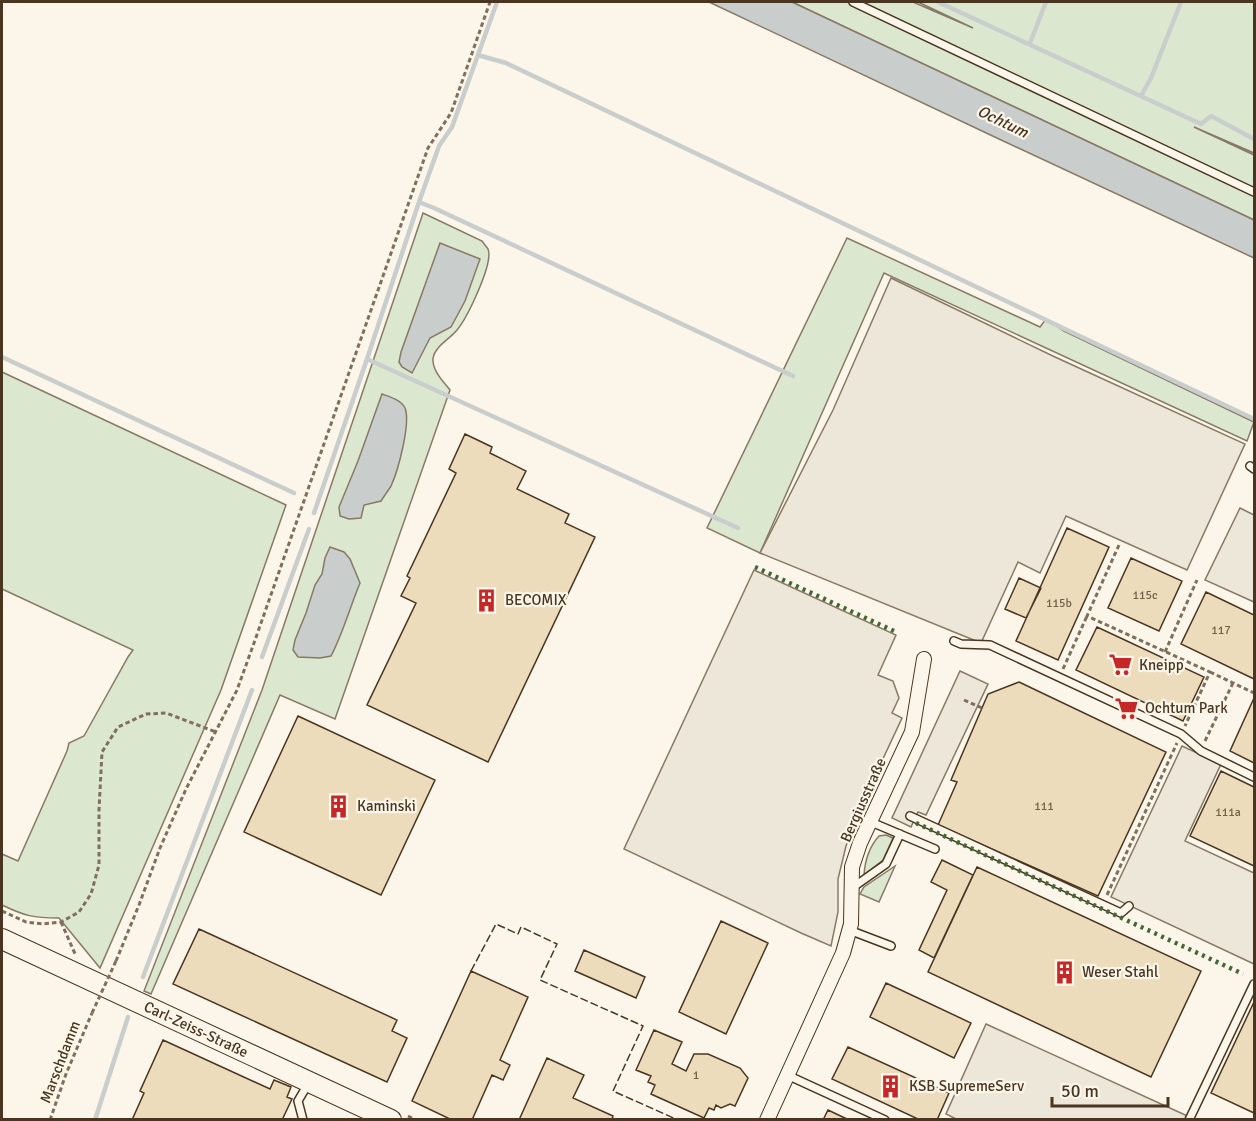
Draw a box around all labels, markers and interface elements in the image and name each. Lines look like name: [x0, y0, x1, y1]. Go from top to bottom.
water label: Ochtum: [974, 101, 1032, 143]
building icon: BECOMIX: [474, 587, 500, 613]
house number: 115c: [1132, 588, 1158, 603]
place label: BECOMIX: [505, 591, 567, 609]
house number: 115b: [1046, 596, 1072, 611]
house number: 117: [1211, 623, 1231, 638]
supermarket icon: Kneipp: [1108, 652, 1134, 678]
place label: Kneipp: [1139, 656, 1184, 674]
supermarket icon: Ochtum Park: [1114, 695, 1140, 721]
place label: Ochtum Park: [1145, 699, 1228, 717]
street label: Bergiusstraße: [836, 755, 890, 845]
building icon: Kaminski: [326, 793, 352, 819]
place label: Kaminski: [357, 797, 416, 815]
house number: 111: [1034, 799, 1054, 814]
house number: 111a: [1215, 805, 1241, 820]
building icon: Weser Stahl: [1051, 959, 1077, 985]
place label: Weser Stahl: [1082, 963, 1158, 981]
street label: Carl-Zeiss-Straße: [141, 997, 251, 1061]
street label: Marschdamm: [36, 1018, 84, 1106]
house number: 1: [693, 1068, 699, 1083]
scale bar: [1052, 1070, 1168, 1108]
building icon: KSB SupremeServ: [878, 1073, 904, 1099]
place label: KSB SupremeServ: [909, 1077, 1024, 1095]
text: 50 m: [1061, 1080, 1099, 1102]

